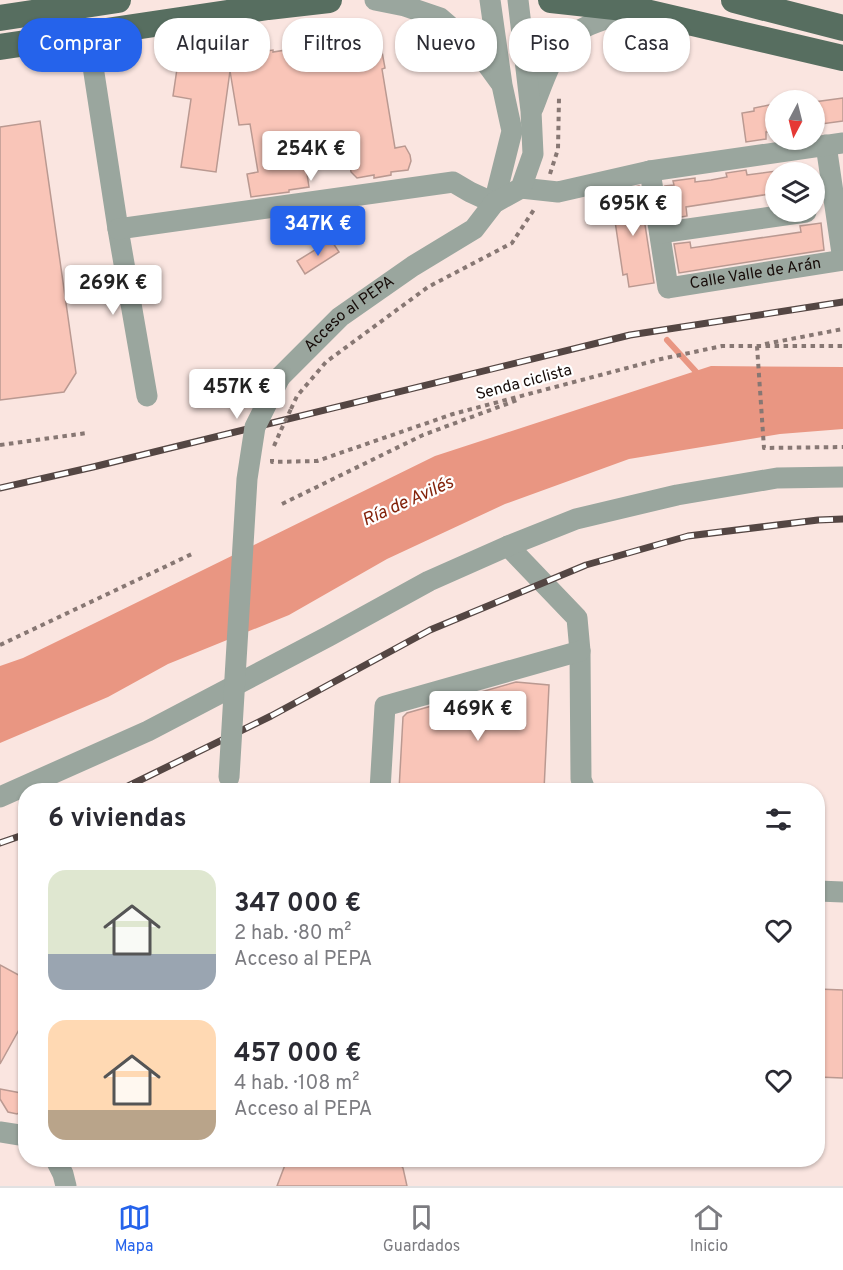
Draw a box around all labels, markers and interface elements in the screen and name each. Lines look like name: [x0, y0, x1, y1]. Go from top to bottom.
chip: Comprar: [18, 18, 142, 72]
chip: Alquilar: [154, 18, 270, 72]
chip: Filtros: [282, 18, 383, 72]
chip: Nuevo: [395, 18, 497, 72]
chip: Piso: [509, 18, 591, 72]
chip: Casa: [603, 18, 690, 72]
north arrow: [765, 90, 825, 150]
map controls: [765, 90, 825, 222]
pin: 254K €: [262, 131, 360, 182]
text: 254K €: [276, 137, 346, 163]
button: layers: [765, 162, 825, 222]
pin: 695K €: [584, 186, 682, 237]
text: 695K €: [599, 192, 667, 218]
pin: 347K €: [269, 206, 367, 257]
text: 347K €: [284, 212, 352, 238]
street label: Calle Valle de Arán: [688, 254, 823, 294]
pin: 269K €: [64, 265, 162, 316]
text: 269K €: [79, 271, 147, 297]
street label: Acceso al PEPA: [300, 272, 399, 357]
street label: Senda ciclista: [474, 361, 574, 405]
pin: 457K €: [188, 369, 286, 420]
text: 457K €: [203, 375, 271, 401]
water label: Ría de Avilés: [359, 471, 458, 532]
pin: 469K €: [429, 691, 527, 742]
text: 469K €: [443, 697, 513, 723]
text: 6 viviendas: [48, 803, 187, 836]
icon: filters: [762, 803, 795, 836]
text: 347 000 €: [234, 888, 361, 921]
icon: home: [96, 894, 168, 966]
icon: heart: [762, 914, 795, 947]
text: 2 hab. · 80 m²: [234, 921, 352, 947]
text: Acceso al PEPA: [234, 947, 372, 973]
text: 457 000 €: [234, 1038, 362, 1071]
icon: home: [96, 1044, 168, 1116]
icon: heart: [762, 1064, 795, 1097]
text: 4 hab. · 108 m²: [234, 1071, 359, 1097]
text: Acceso al PEPA: [234, 1097, 372, 1123]
tab: Mapa: [115, 1201, 153, 1257]
tab: Guardados: [383, 1201, 460, 1257]
tab: Inicio: [690, 1201, 728, 1257]

